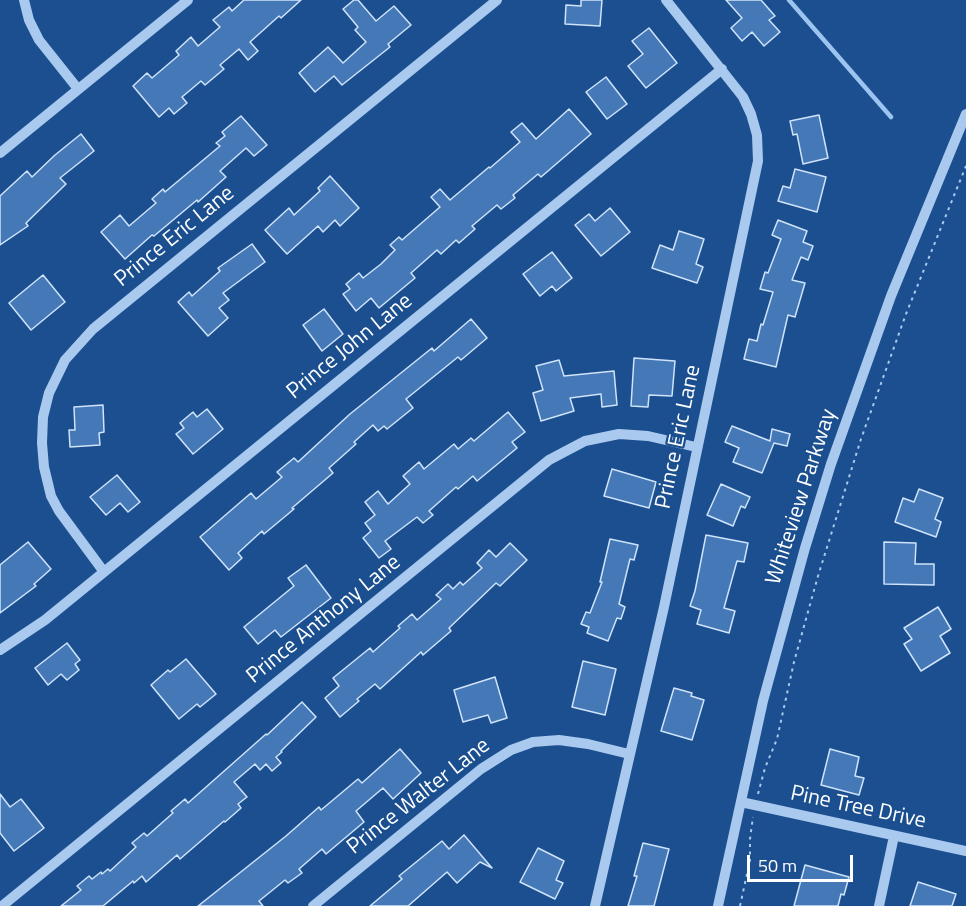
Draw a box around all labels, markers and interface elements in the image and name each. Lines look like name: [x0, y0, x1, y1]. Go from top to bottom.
street label: Prince Eric Lane: [110, 181, 240, 293]
street label: Prince John Lane: [282, 288, 418, 406]
street label: Prince Eric Lane: [651, 363, 707, 511]
street label: Whiteview Parkway: [761, 406, 843, 588]
street label: Prince Anthony Lane: [242, 550, 406, 690]
street label: Prince Walter Lane: [342, 733, 496, 861]
street label: Pine Tree Drive: [788, 781, 928, 835]
scale bar: [750, 843, 856, 881]
text: 50 m: [758, 852, 797, 879]

